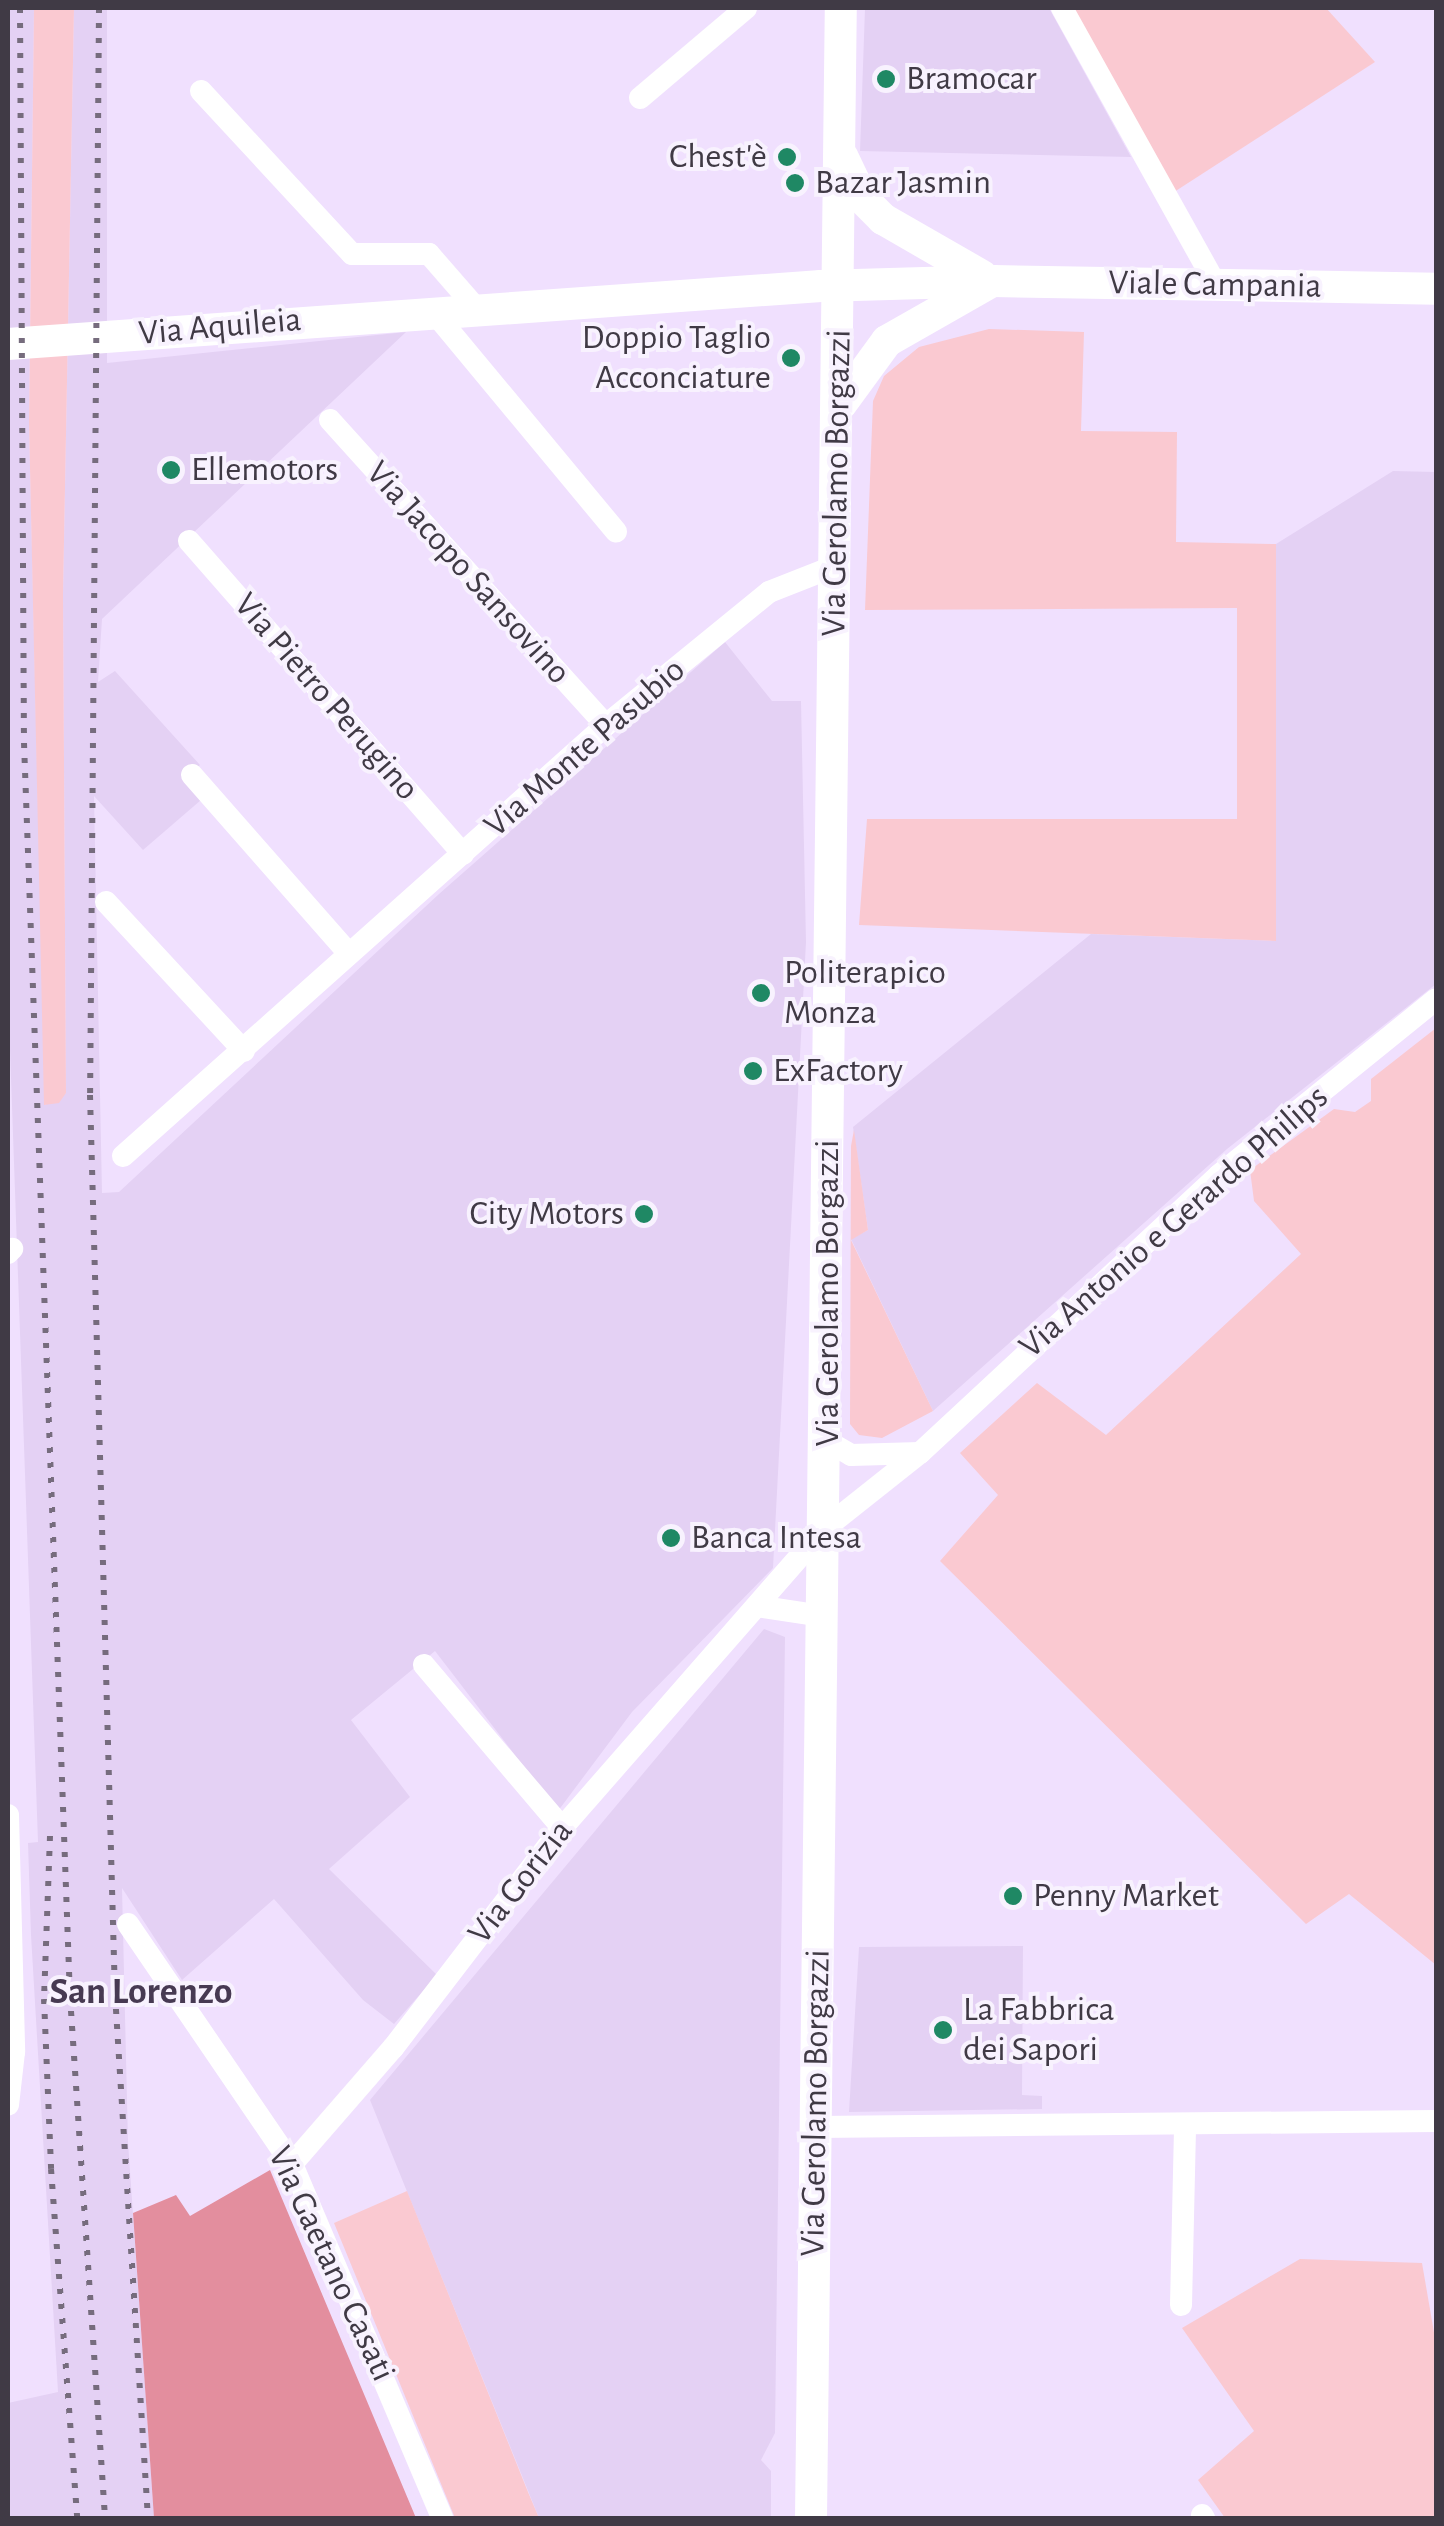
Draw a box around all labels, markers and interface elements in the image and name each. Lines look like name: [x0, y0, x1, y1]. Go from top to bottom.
place label: Bramocar: [906, 58, 1037, 100]
marker: Bramocar: [875, 68, 897, 90]
place label: Chest'è: [669, 136, 767, 178]
marker: Chest'è: [776, 146, 798, 168]
place label: Bazar Jasmin: [815, 162, 991, 204]
marker: Bazar Jasmin: [784, 172, 806, 194]
street label: Viale Campania: [1108, 262, 1322, 308]
street label: Via Aquileia: [137, 299, 303, 355]
place label: Doppio Taglio Acconciature: [582, 317, 771, 399]
street label: Via Gerolamo Borgazzi: [813, 329, 861, 637]
marker: Doppio Taglio Acconciature: [780, 347, 802, 369]
place label: Ellemotors: [191, 449, 338, 491]
street label: Via Jacopo Sansovino: [357, 453, 579, 693]
marker: Ellemotors: [160, 459, 182, 481]
street label: Via Pietro Perugino: [224, 585, 428, 809]
street label: Via Monte Pasubio: [476, 649, 694, 847]
place label: Politerapico Monza: [784, 952, 946, 1034]
marker: Politerapico Monza: [748, 980, 774, 1006]
place label: ExFactory: [773, 1050, 903, 1092]
marker: ExFactory: [742, 1060, 764, 1082]
street label: Via Antonio e Gerardo Philips: [1011, 1076, 1337, 1368]
street label: Via Gerolamo Borgazzi: [807, 1139, 849, 1447]
place label: City Motors: [470, 1193, 624, 1235]
marker: City Motors: [633, 1203, 655, 1225]
place label: Banca Intesa: [691, 1517, 862, 1559]
marker: Banca Intesa: [660, 1527, 682, 1549]
street label: Via Gorizia: [459, 1811, 583, 1953]
place label: Penny Market: [1033, 1875, 1219, 1917]
marker: Penny Market: [1002, 1885, 1024, 1907]
street label: Via Gerolamo Borgazzi: [792, 1949, 840, 2257]
district label: San Lorenzo: [50, 1970, 232, 2016]
place label: La Fabbrica dei Sapori: [963, 1989, 1115, 2071]
marker: La Fabbrica dei Sapori: [932, 2019, 954, 2041]
street label: Via Gaetano Casati: [258, 2140, 404, 2388]

